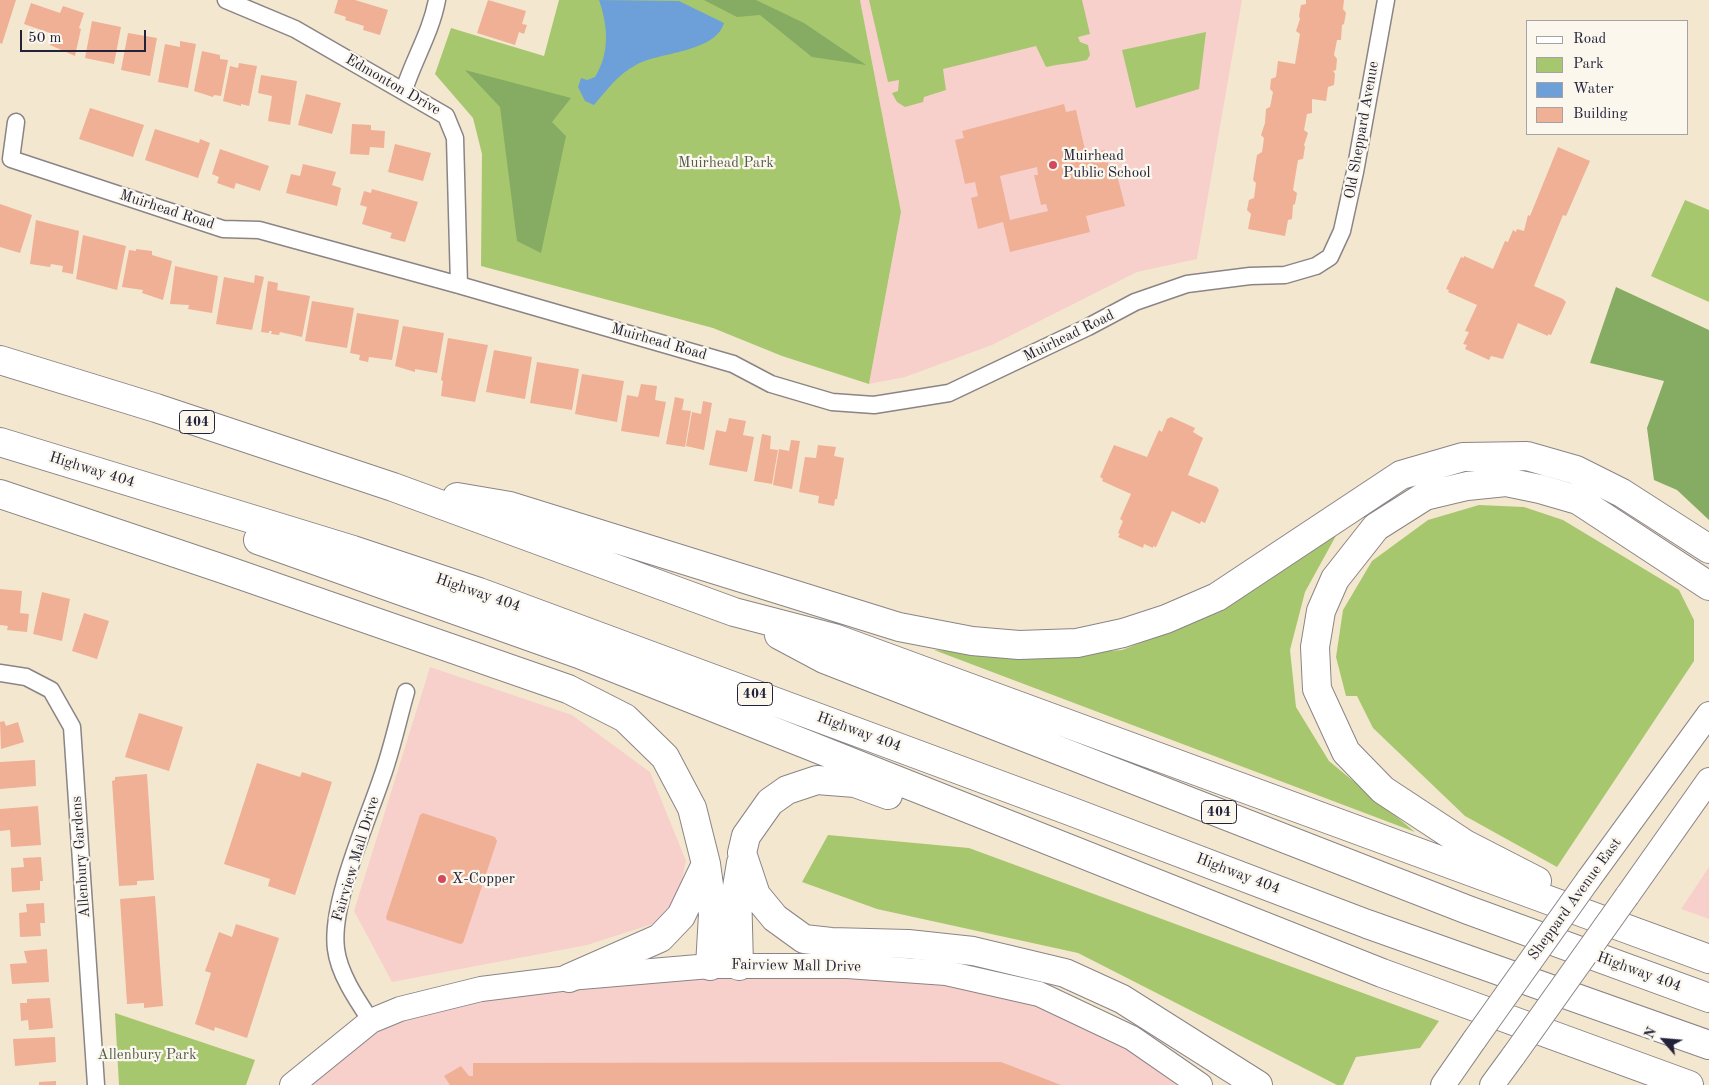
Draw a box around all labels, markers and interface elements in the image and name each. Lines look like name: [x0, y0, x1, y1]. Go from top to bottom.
scale bar: [22, 20, 149, 52]
legend: [1526, 20, 1689, 135]
text: 50 m: [28, 31, 62, 46]
text: Road: [1573, 32, 1606, 47]
street label: Edmonton Drive: [342, 51, 444, 119]
text: Park: [1573, 57, 1604, 72]
street label: Old Sheppard Avenue: [1341, 60, 1383, 200]
text: Water: [1573, 82, 1614, 97]
text: Building: [1573, 107, 1628, 122]
place label: Muirhead Public School: [1063, 147, 1151, 182]
park label: Muirhead Park: [678, 154, 774, 172]
marker: Muirhead Public School: [1047, 159, 1059, 171]
street label: Muirhead Road: [117, 186, 217, 234]
street label: Muirhead Road: [1021, 306, 1117, 366]
street label: Muirhead Road: [609, 320, 709, 364]
road number: 404: [180, 411, 214, 434]
street label: Highway 404: [47, 448, 137, 492]
street label: Highway 404: [433, 570, 523, 616]
road number: 404: [738, 682, 772, 706]
street label: Highway 404: [814, 708, 904, 756]
street label: Fairview Mall Drive: [328, 794, 384, 924]
street label: Allenbury Gardens: [68, 795, 94, 919]
road number: 404: [1202, 800, 1236, 824]
street label: Sheppard Avenue East: [1525, 834, 1625, 964]
street label: Highway 404: [1193, 850, 1283, 898]
place label: X-Copper: [452, 870, 515, 888]
marker: X-Copper: [436, 873, 448, 885]
street label: Highway 404: [1594, 948, 1684, 996]
street label: Fairview Mall Drive: [731, 956, 861, 976]
north arrow: [1639, 1015, 1689, 1065]
text: N: [1642, 1025, 1659, 1041]
park label: Allenbury Park: [97, 1046, 197, 1064]

